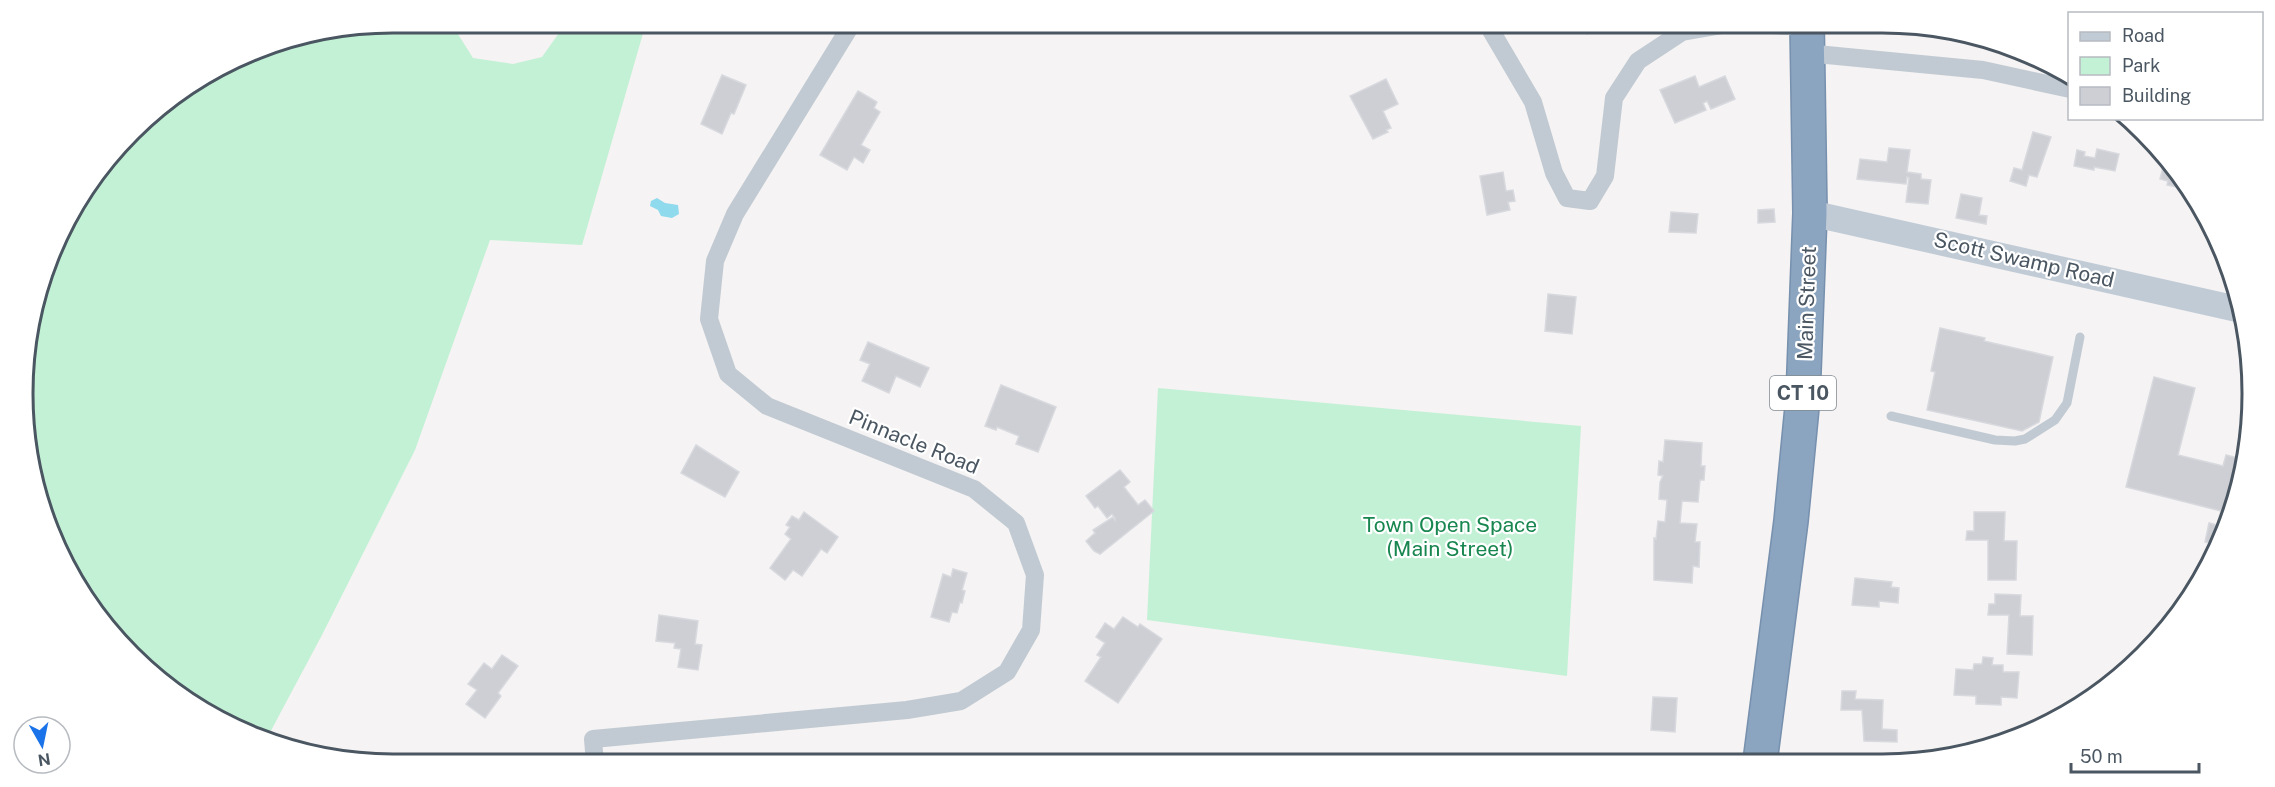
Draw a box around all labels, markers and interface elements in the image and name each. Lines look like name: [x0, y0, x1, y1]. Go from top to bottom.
legend: [2068, 12, 2263, 120]
text: Road: [2122, 25, 2165, 46]
text: Park: [2122, 55, 2160, 76]
text: Building: [2122, 85, 2191, 106]
street label: Scott Swamp Road: [1931, 227, 2117, 292]
street label: Main Street: [1792, 246, 1821, 360]
road number: CT 10: [1770, 376, 1836, 410]
street label: Pinnacle Road: [845, 404, 983, 479]
park label: Town Open Space (Main Street): [1363, 512, 1537, 561]
north arrow: [12, 715, 72, 775]
scale bar: [2071, 736, 2198, 774]
text: 50 m: [2080, 746, 2123, 767]
text: N: [37, 749, 52, 770]

